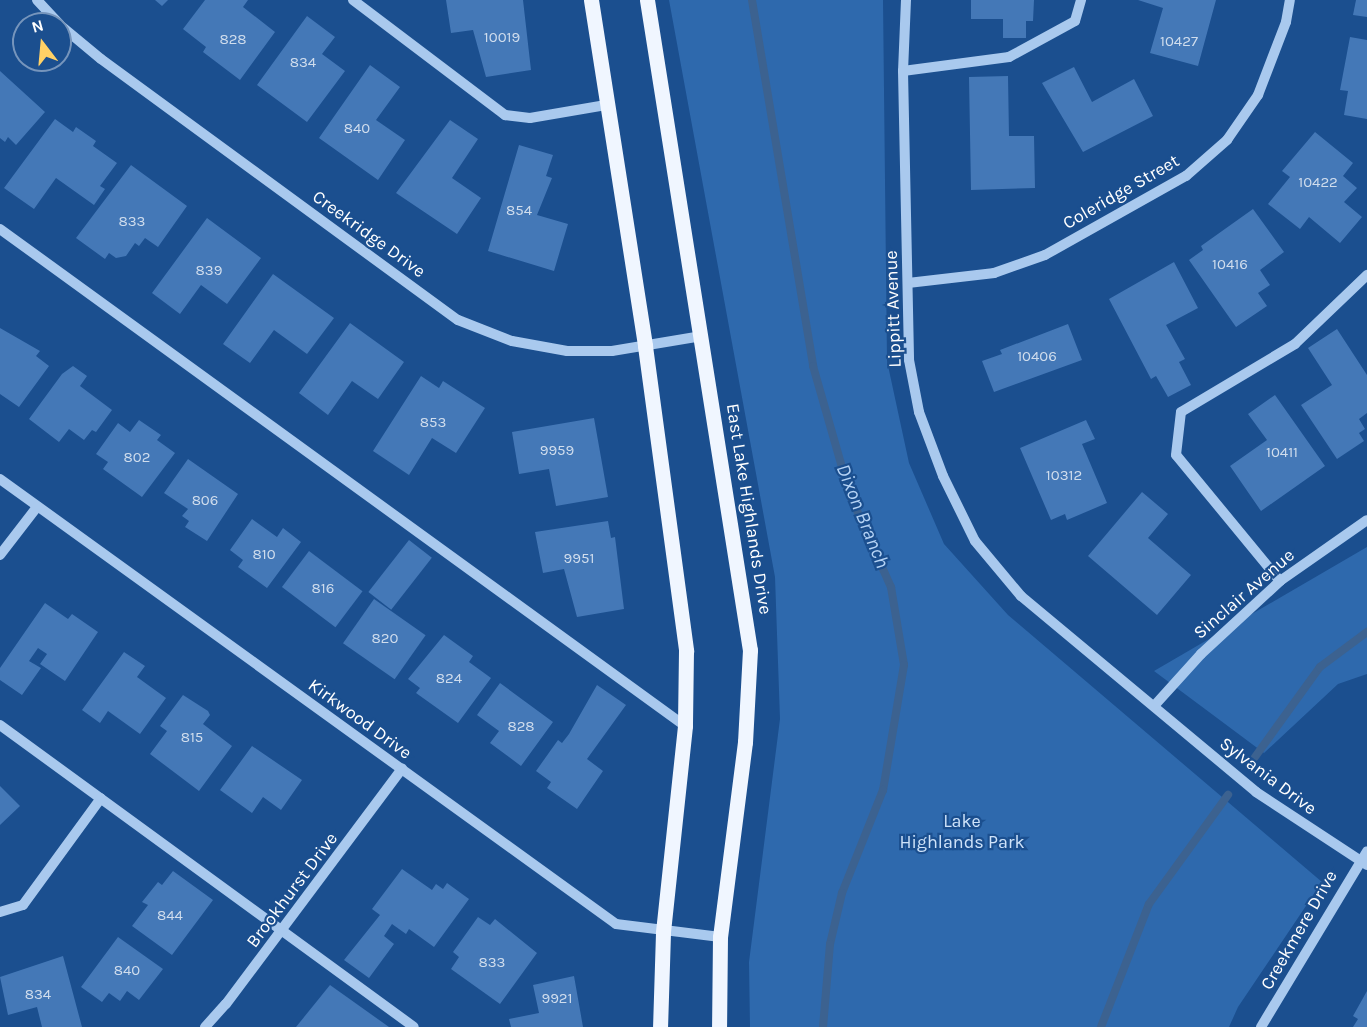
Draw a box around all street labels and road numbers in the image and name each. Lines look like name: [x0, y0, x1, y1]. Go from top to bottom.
street label: Coleridge Street: [1059, 150, 1183, 234]
street label: Creekridge Drive: [308, 186, 430, 282]
street label: Lippitt Avenue: [880, 250, 906, 368]
street label: East Lake Highlands Drive: [722, 402, 776, 616]
street label: Sinclair Avenue: [1189, 544, 1299, 644]
street label: Kirkwood Drive: [304, 674, 416, 764]
street label: Sylvania Drive: [1215, 733, 1321, 819]
street label: Brookhurst Drive: [242, 828, 342, 952]
street label: Creekmere Drive: [1256, 866, 1342, 994]

